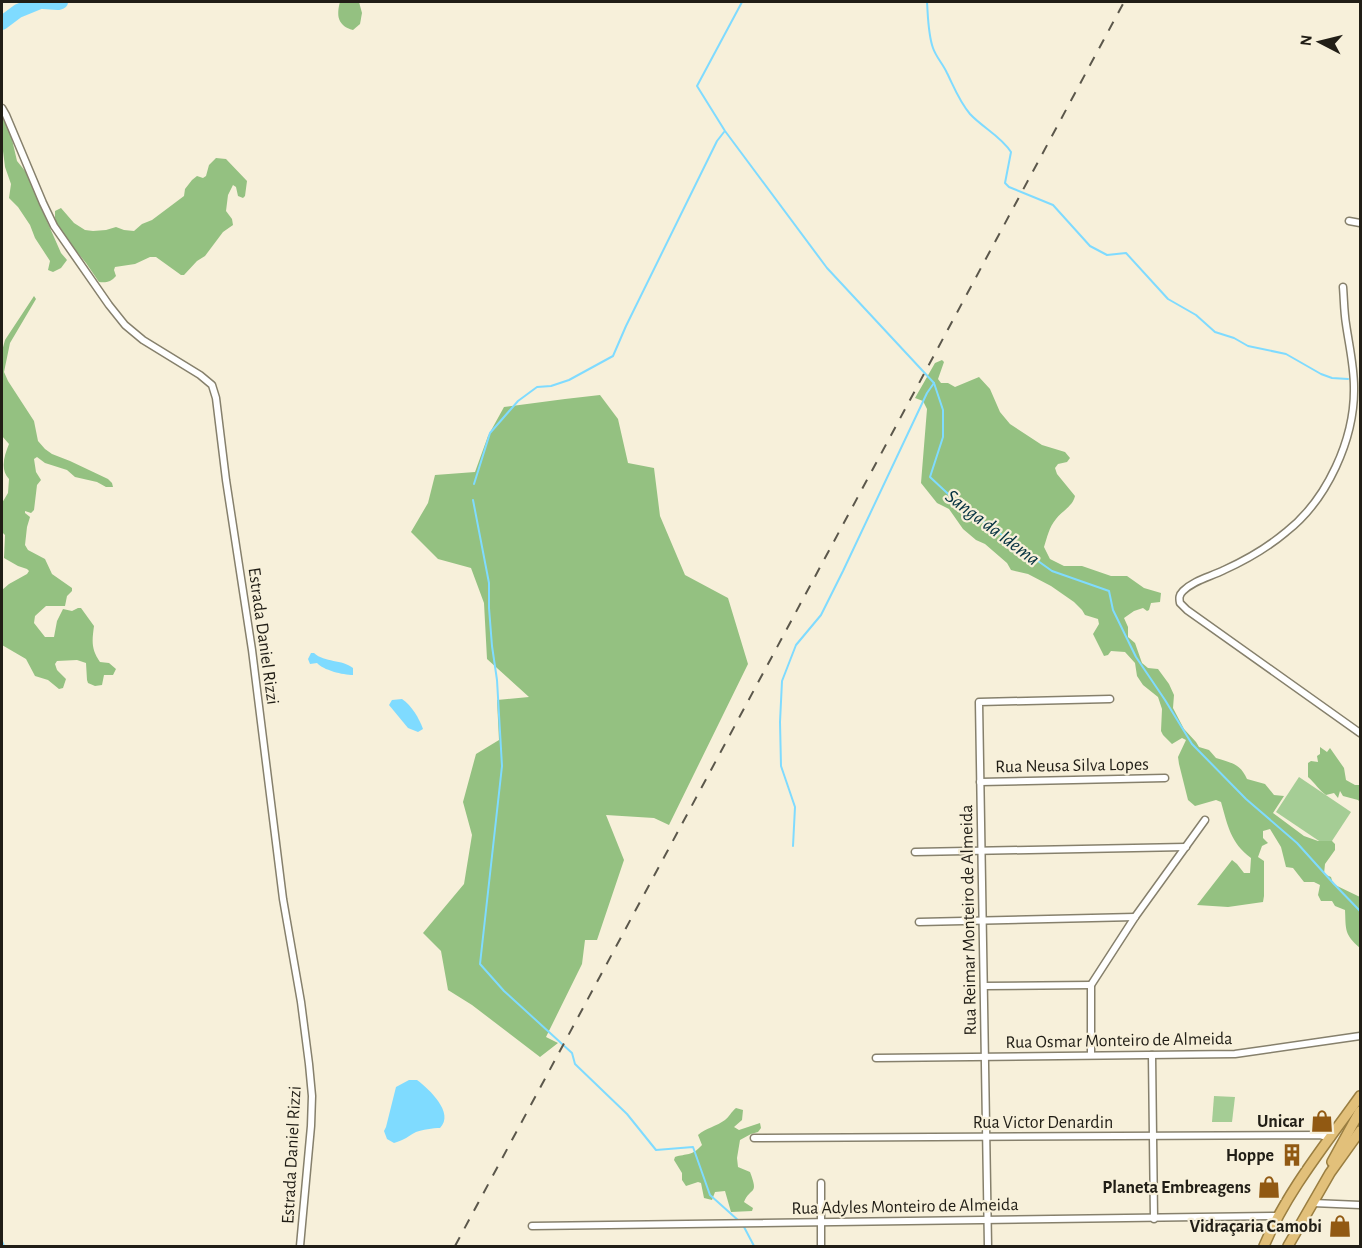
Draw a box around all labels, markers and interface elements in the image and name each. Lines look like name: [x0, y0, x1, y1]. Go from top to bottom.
north arrow: [1290, 12, 1350, 72]
text: N: [1297, 34, 1315, 47]
water label: Sanga da Idema: [942, 486, 1043, 570]
street label: Estrada Daniel Rizzi: [244, 566, 282, 706]
street label: Rua Neusa Silva Lopes: [995, 756, 1149, 776]
street label: Rua Reimar Monteiro de Almeida: [958, 804, 980, 1036]
street label: Rua Osmar Monteiro de Almeida: [1005, 1030, 1233, 1052]
street label: Estrada Daniel Rizzi: [279, 1086, 305, 1225]
shop icon: Unicar: [1309, 1108, 1335, 1134]
place label: Unicar: [1257, 1113, 1305, 1131]
street label: Rua Victor Denardin: [973, 1114, 1113, 1132]
building icon: Hoppe: [1279, 1142, 1305, 1168]
place label: Hoppe: [1226, 1147, 1274, 1165]
shop icon: Planeta Embreagens: [1256, 1174, 1282, 1200]
place label: Planeta Embreagens: [1102, 1179, 1251, 1197]
street label: Rua Adyles Monteiro de Almeida: [791, 1196, 1019, 1218]
shop icon: Vidraçaria Camobi: [1327, 1213, 1353, 1239]
place label: Vidraçaria Camobi: [1190, 1218, 1322, 1236]

